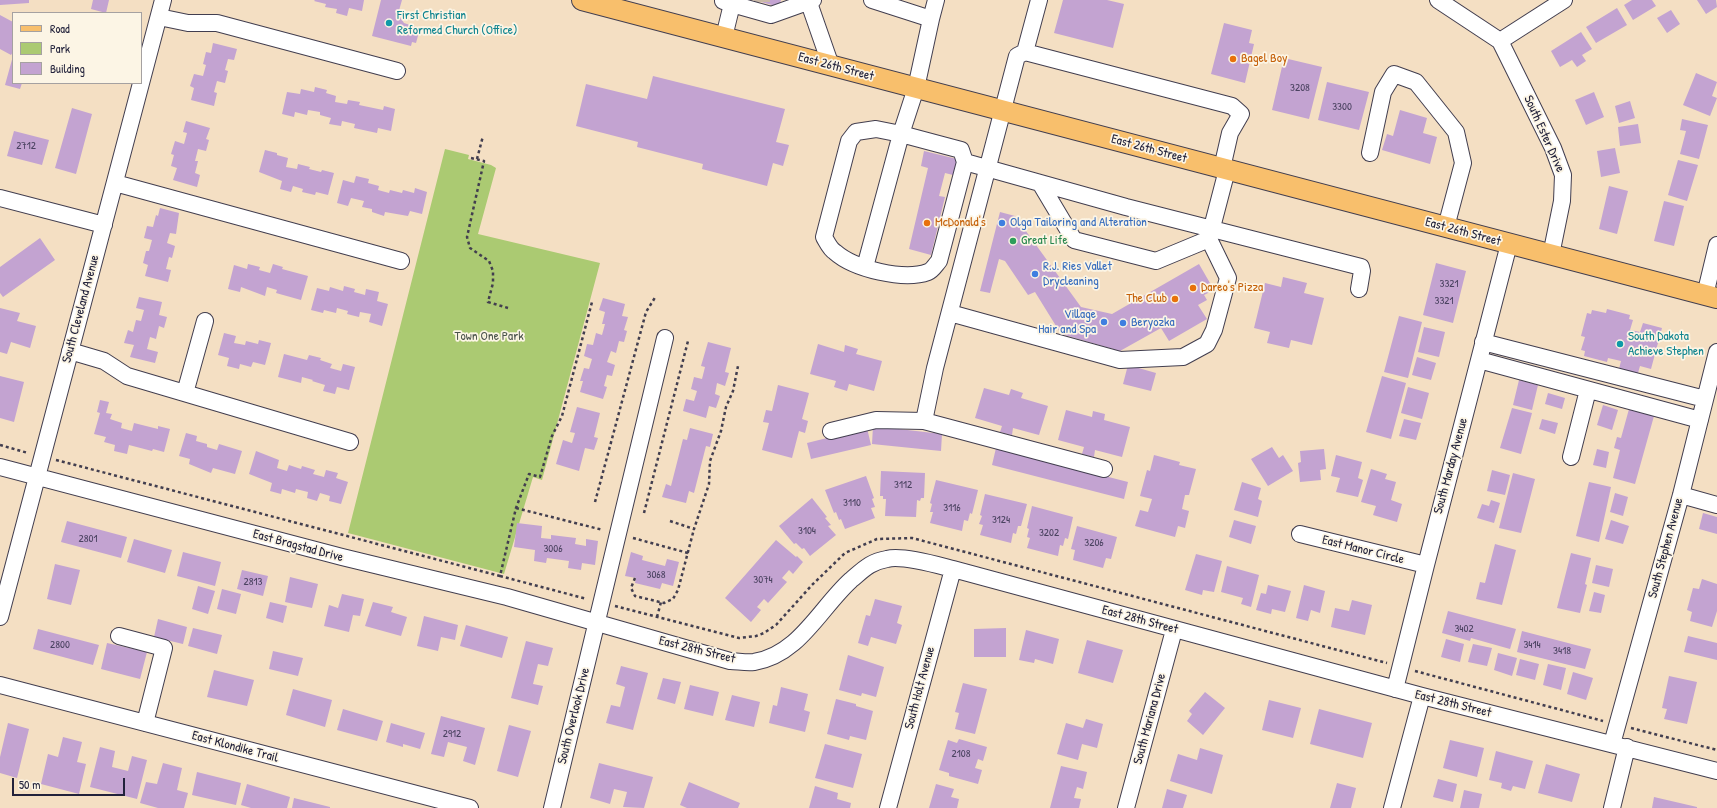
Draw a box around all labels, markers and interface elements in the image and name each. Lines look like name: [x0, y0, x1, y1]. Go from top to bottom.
place label: First Christian Reformed Church (Office): [397, 8, 518, 39]
legend: [12, 12, 142, 84]
marker: First Christian Reformed Church (Office): [384, 18, 394, 28]
text: Road: [50, 20, 70, 37]
text: Park: [50, 40, 70, 57]
street label: East 26th Street: [796, 49, 876, 85]
place label: Bagel Boy: [1241, 51, 1287, 67]
marker: Bagel Boy: [1228, 54, 1238, 64]
text: Building: [50, 60, 85, 77]
house number: 3208: [1290, 81, 1310, 95]
street label: South Ester Drive: [1520, 93, 1568, 175]
house number: 3300: [1332, 100, 1352, 114]
street label: East 26th Street: [1109, 131, 1189, 167]
house number: 2712: [16, 139, 36, 153]
street label: East 26th Street: [1423, 214, 1503, 250]
place label: McDonald's: [935, 215, 986, 231]
place label: Olga Tailoring and Alteration: [1010, 215, 1147, 231]
marker: McDonald's: [922, 218, 932, 228]
marker: Olga Tailoring and Alteration: [997, 218, 1007, 228]
place label: Great Life: [1021, 233, 1068, 249]
marker: Great Life: [1008, 236, 1018, 246]
street label: South Cleveland Avenue: [59, 253, 103, 365]
place label: R.J. Ries Vallet Drycleaning: [1043, 259, 1112, 290]
marker: R.J. Ries Vallet Drycleaning: [1030, 269, 1040, 279]
house number: 3321: [1440, 277, 1458, 291]
place label: Dareo's Pizza: [1201, 280, 1263, 296]
marker: Dareo's Pizza: [1188, 283, 1198, 293]
place label: The Club: [1126, 291, 1167, 307]
marker: The Club: [1170, 294, 1180, 304]
house number: 3321: [1435, 294, 1453, 308]
place label: Village Hair and Spa: [1038, 307, 1096, 338]
place label: Beryozka: [1131, 315, 1175, 331]
marker: Village Hair and Spa: [1099, 317, 1109, 327]
marker: Beryozka: [1118, 318, 1128, 328]
park label: Town One Park: [454, 329, 524, 345]
place label: South Dakota Achieve Stephen: [1628, 329, 1704, 360]
marker: South Dakota Achieve Stephen: [1615, 339, 1625, 349]
street label: South Marday Avenue: [1431, 416, 1471, 516]
house number: 3112: [894, 478, 912, 492]
house number: 3110: [843, 496, 861, 510]
street label: South Stephen Avenue: [1645, 496, 1687, 600]
house number: 3116: [943, 501, 961, 515]
house number: 3124: [992, 513, 1010, 527]
house number: 3104: [798, 524, 816, 538]
street label: East Bragstad Drive: [251, 526, 345, 566]
house number: 3202: [1039, 526, 1059, 540]
house number: 2801: [79, 532, 97, 546]
street label: East Manor Circle: [1320, 532, 1406, 568]
house number: 3206: [1084, 536, 1104, 550]
house number: 3006: [543, 542, 563, 556]
house number: 3068: [646, 568, 666, 582]
house number: 3074: [753, 573, 773, 587]
house number: 2813: [244, 575, 262, 589]
street label: East 28th Street: [1100, 602, 1180, 638]
house number: 3402: [1454, 622, 1474, 636]
street label: East 28th Street: [657, 633, 737, 667]
house number: 2800: [50, 638, 70, 652]
house number: 3414: [1523, 638, 1541, 652]
house number: 3418: [1553, 644, 1571, 658]
street label: South Holt Avenue: [902, 645, 938, 731]
street label: South Overlook Drive: [554, 666, 594, 766]
street label: South Mariana Drive: [1130, 672, 1170, 766]
street label: East 28th Street: [1413, 687, 1493, 721]
house number: 2912: [443, 727, 461, 741]
street label: East Klondike Trail: [190, 728, 280, 766]
house number: 2108: [952, 747, 970, 761]
scale bar: [14, 770, 127, 796]
text: 50 m: [19, 776, 40, 793]

